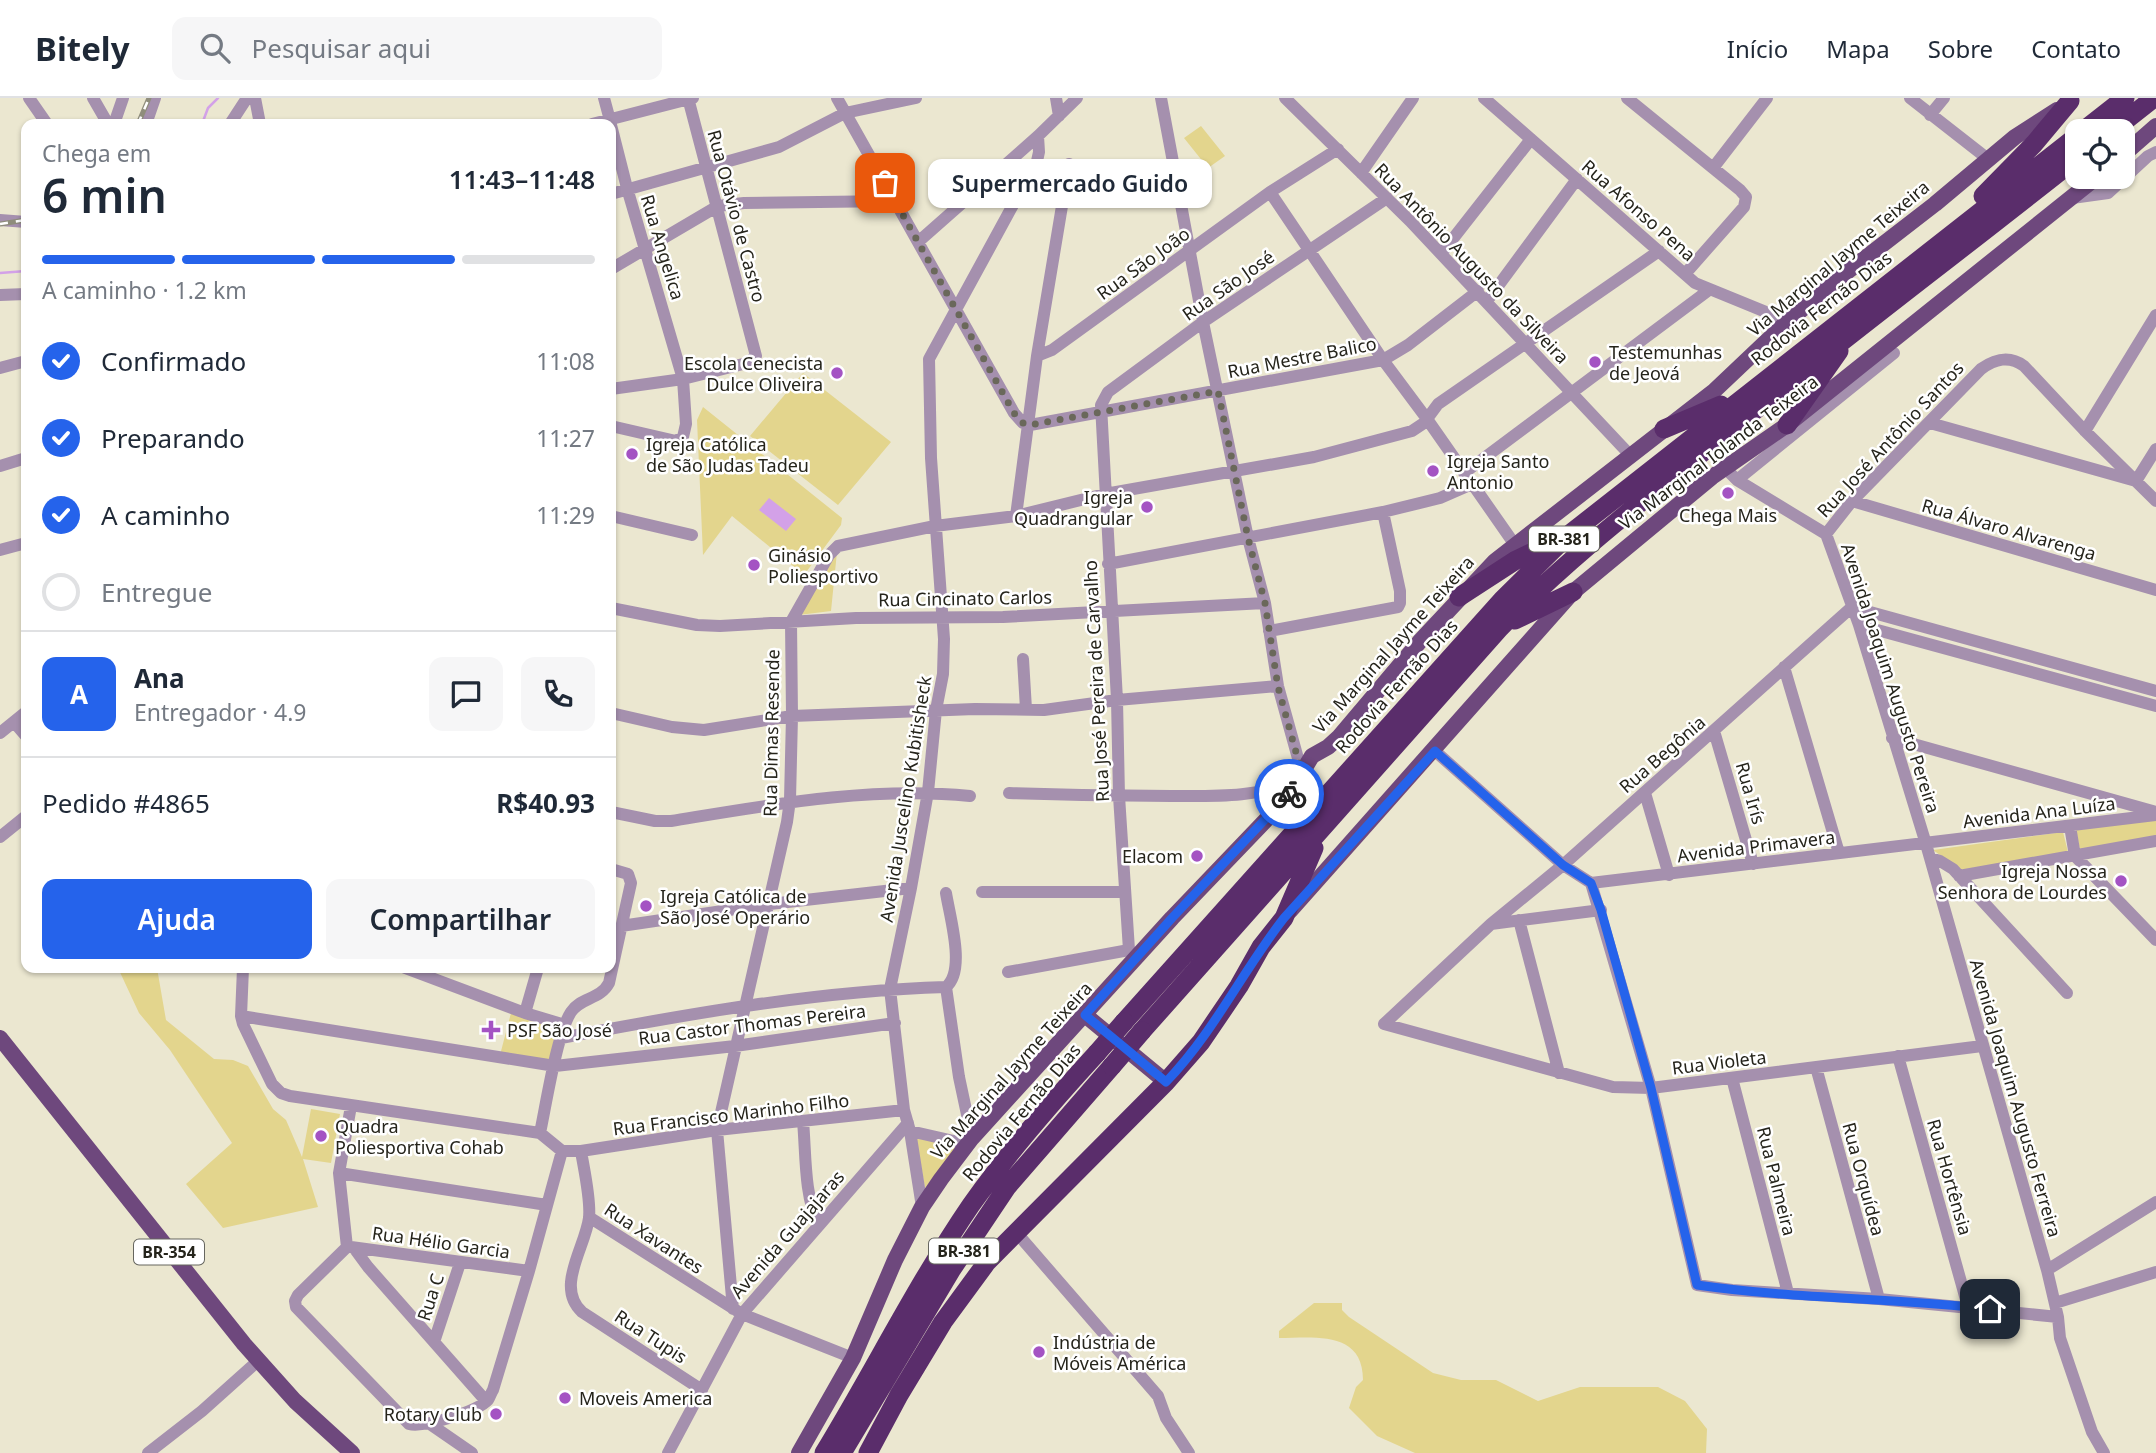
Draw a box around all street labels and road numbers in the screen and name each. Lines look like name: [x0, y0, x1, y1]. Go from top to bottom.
street label: Rua Otávio de Castro: [702, 127, 772, 305]
street label: Rua Afonso Pena: [1577, 154, 1701, 266]
street label: Rua Antônio Augusto da Silveira: [1370, 158, 1574, 368]
street label: Via Marginal Jayme Teixeira: [1742, 175, 1934, 341]
street label: Rua Angelica: [636, 191, 690, 303]
street label: Rua São João: [1092, 221, 1194, 305]
street label: Rua São José: [1177, 244, 1279, 326]
street label: Rodovia Fernão Dias: [1746, 245, 1896, 371]
street label: Rua Mestre Balico: [1225, 331, 1379, 383]
street label: Rua José Antônio Santos: [1811, 356, 1969, 522]
street label: Via Marginal Iolanda Teixeira: [1614, 369, 1822, 535]
street label: Rua Álvaro Alvarenga: [1919, 493, 2099, 565]
road number: BR-381: [1529, 526, 1599, 552]
street label: Avenida Joaquim Augusto Pereira: [1836, 540, 1946, 816]
street label: Via Marginal Jayme Teixeira: [1307, 550, 1479, 738]
street label: Rua José Pereira de Carvalho: [1078, 560, 1114, 802]
street label: Rua Cincinato Carlos: [878, 584, 1052, 612]
street label: Rodovia Fernão Dias: [1329, 614, 1463, 758]
street label: Rua Dimas Resende: [758, 649, 784, 817]
street label: Avenida Juscelino Kubitisheck: [874, 674, 936, 924]
street label: Rua Begônia: [1614, 710, 1710, 798]
street label: Rua Irís: [1731, 759, 1771, 827]
street label: Avenida Ana Luíza: [1961, 791, 2117, 833]
street label: Avenida Primavera: [1676, 824, 1836, 868]
street label: Avenida Joaquim Augusto Ferreira: [1965, 956, 2067, 1240]
street label: Via Marginal Jayme Teixeira: [925, 976, 1097, 1164]
street label: Rua Castor Thomas Pereira: [637, 998, 867, 1050]
street label: Rodovia Fernão Dias: [956, 1038, 1086, 1186]
street label: Rua Violeta: [1670, 1044, 1768, 1080]
street label: Rua Francisco Marinho Filho: [612, 1088, 850, 1140]
street label: Rua Hortênsia: [1922, 1116, 1978, 1238]
street label: Rua Orquídea: [1837, 1120, 1891, 1238]
street label: Rua Palmeira: [1752, 1124, 1802, 1238]
street label: Avenida Guajajaras: [725, 1165, 849, 1303]
street label: Rua Xavantes: [600, 1197, 708, 1279]
street label: Rua Hélio Garcia: [370, 1220, 512, 1264]
road number: BR-381: [929, 1238, 999, 1264]
road number: BR-354: [134, 1240, 204, 1264]
street label: Rua C: [411, 1270, 449, 1324]
street label: Rua Tupis: [610, 1304, 692, 1368]

